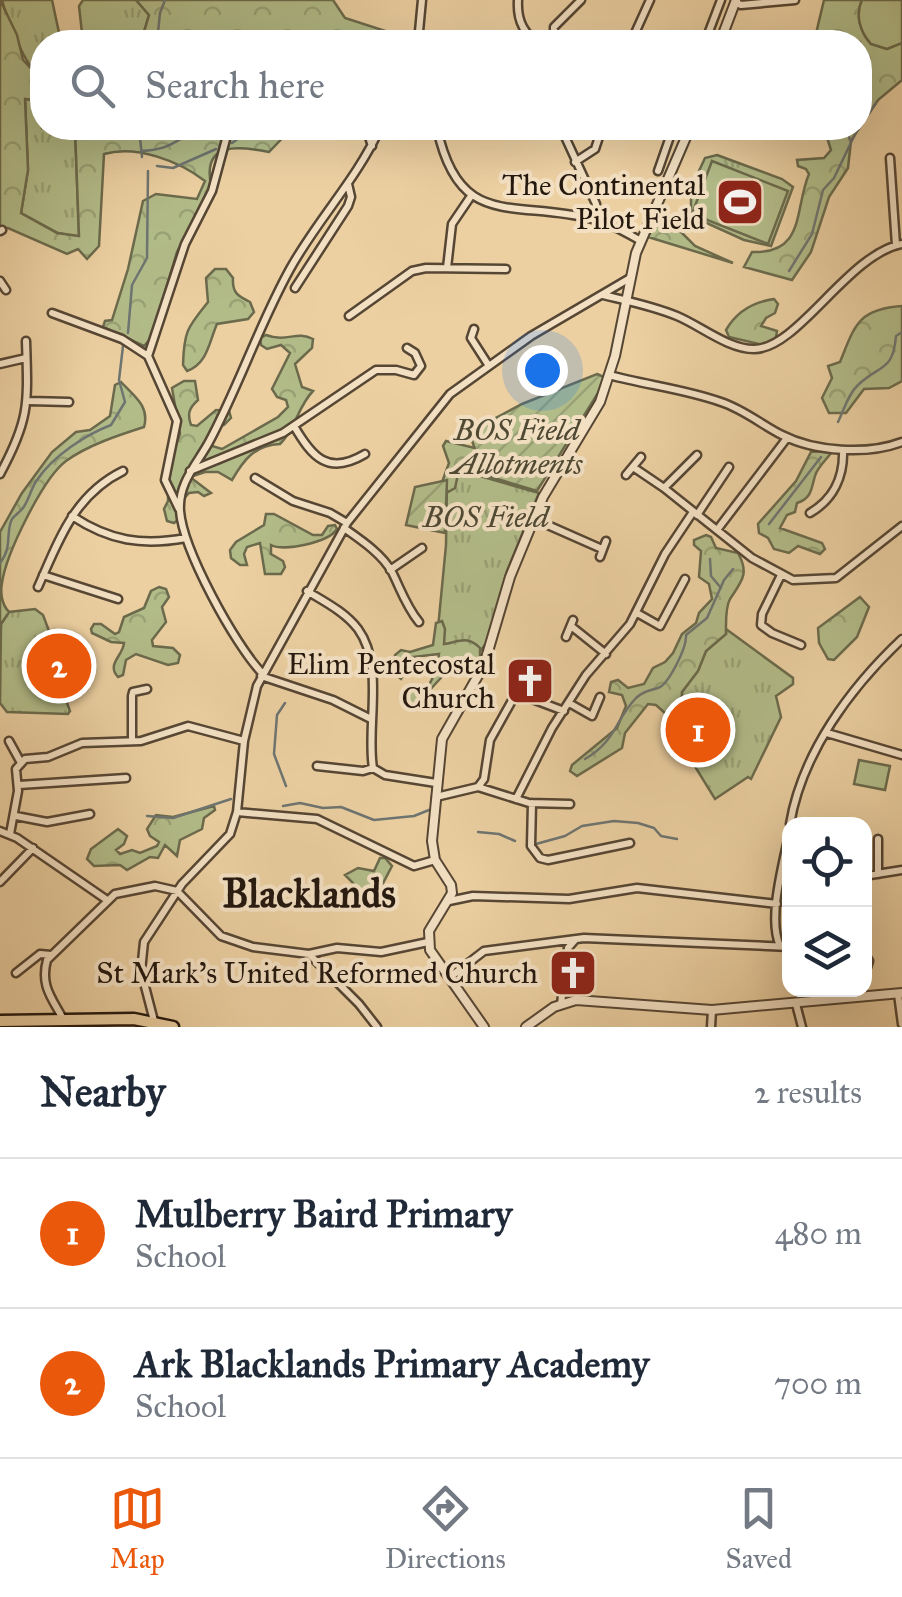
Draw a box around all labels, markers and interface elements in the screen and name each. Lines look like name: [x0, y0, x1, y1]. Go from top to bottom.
search box: [30, 30, 872, 140]
icon: search: [65, 58, 120, 113]
text: Search here: [145, 62, 325, 108]
place label: The Continental Pilot Field: [502, 167, 706, 237]
sports icon: The Continental Pilot Field: [714, 176, 766, 228]
your location: [517, 345, 568, 396]
park label: BOS Field Allotments: [449, 412, 584, 482]
park label: BOS Field: [421, 499, 551, 535]
pin: 2: [27, 628, 92, 704]
place label: Elim Pentecostal Church: [287, 646, 496, 716]
church icon: Elim Pentecostal Church: [504, 655, 556, 707]
pin: 1: [666, 692, 730, 768]
map controls: [782, 817, 872, 997]
button: locate: [782, 817, 872, 907]
district label: Blacklands: [222, 869, 396, 918]
button: layers: [782, 907, 872, 997]
church icon: St Mark's United Reformed Church: [547, 947, 599, 999]
place label: St Mark's United Reformed Church: [96, 955, 538, 991]
text: Nearby: [40, 1066, 165, 1118]
text: 2 results: [754, 1073, 862, 1112]
text: Mulberry Baird Primary: [135, 1191, 512, 1237]
text: 1: [66, 1214, 79, 1253]
text: 480 m: [775, 1214, 862, 1253]
text: School: [135, 1237, 226, 1276]
text: Ark Blacklands Primary Academy: [135, 1341, 649, 1387]
text: 2: [65, 1364, 80, 1403]
text: 700 m: [774, 1364, 862, 1403]
text: School: [135, 1387, 226, 1426]
tab: Map: [110, 1481, 165, 1576]
tab: Directions: [385, 1481, 506, 1576]
tab: Saved: [726, 1481, 792, 1576]

